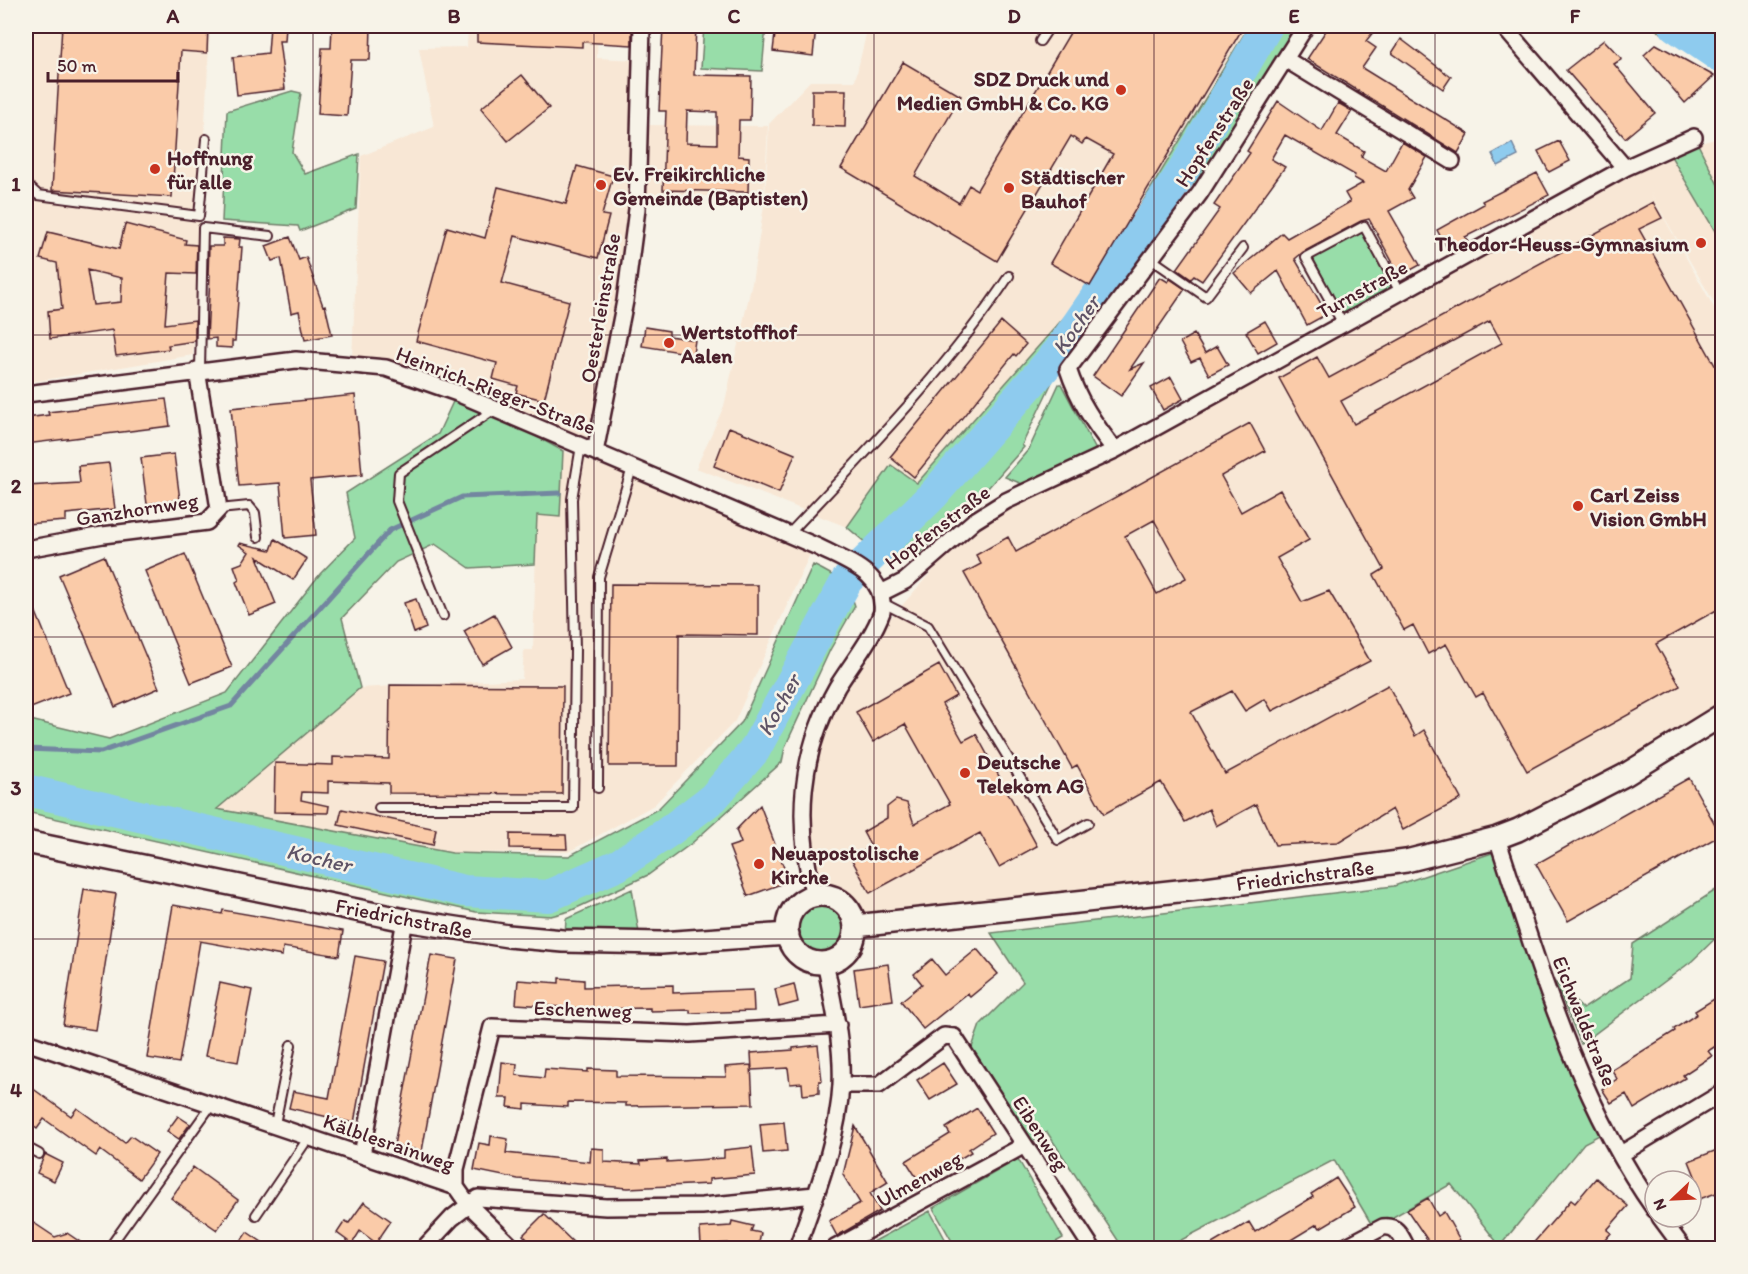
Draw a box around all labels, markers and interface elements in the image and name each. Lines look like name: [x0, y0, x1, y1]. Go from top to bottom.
text: A: [166, 4, 180, 28]
text: B: [448, 4, 461, 28]
text: C: [728, 4, 741, 28]
text: D: [1007, 4, 1021, 28]
text: E: [1288, 4, 1300, 28]
text: F: [1570, 4, 1581, 28]
scale bar: [48, 45, 178, 83]
text: 50 m: [57, 55, 97, 77]
place label: SDZ Druck und Medien GmbH & Co. KG: [897, 66, 1110, 115]
street label: Hopfenstraße: [1169, 73, 1259, 191]
marker: SDZ Druck und Medien GmbH & Co. KG: [1114, 83, 1128, 97]
place label: Hoffnung für alle: [167, 145, 254, 194]
place label: Ev. Freikirchliche Gemeinde (Baptisten): [613, 161, 808, 211]
marker: Hoffnung für alle: [148, 162, 162, 176]
place label: Städtischer Bauhof: [1021, 164, 1125, 213]
text: 1: [11, 172, 21, 196]
marker: Ev. Freikirchliche Gemeinde (Baptisten): [594, 178, 608, 192]
marker: Städtischer Bauhof: [1002, 181, 1016, 195]
street label: Oesterleinstraße: [575, 231, 625, 385]
place label: Theodor-Heuss-Gymnasium: [1434, 231, 1689, 257]
marker: Theodor-Heuss-Gymnasium: [1694, 236, 1708, 250]
street label: Turnstraße: [1312, 254, 1412, 324]
water label: Kocher: [1046, 288, 1107, 360]
place label: Wertstoffhof Aalen: [680, 319, 798, 368]
marker: Wertstoffhof Aalen: [662, 336, 676, 350]
street label: Heinrich-Rieger-Straße: [393, 340, 599, 440]
text: 2: [11, 474, 22, 498]
street label: Hopfenstraße: [879, 479, 995, 575]
place label: Carl Zeiss Vision GmbH: [1590, 482, 1707, 531]
street label: Ganzhornweg: [74, 487, 200, 531]
marker: Carl Zeiss Vision GmbH: [1571, 499, 1585, 513]
water label: Kocher: [751, 668, 808, 740]
place label: Deutsche Telekom AG: [976, 749, 1084, 798]
marker: Deutsche Telekom AG: [958, 766, 972, 780]
text: 3: [11, 776, 22, 800]
water label: Kocher: [284, 837, 356, 879]
place label: Neuapostolische Kirche: [771, 840, 919, 889]
street label: Friedrichstraße: [1235, 854, 1375, 896]
marker: Neuapostolische Kirche: [752, 857, 766, 871]
street label: Friedrichstraße: [333, 892, 475, 944]
street label: Eichwaldstraße: [1547, 952, 1623, 1090]
street label: Eschenweg: [533, 995, 633, 1023]
text: 4: [10, 1078, 22, 1102]
street label: Eibenweg: [1008, 1091, 1075, 1175]
street label: Kälblesrainweg: [320, 1108, 458, 1176]
street label: Ulmenweg: [872, 1145, 966, 1213]
north arrow: [1643, 1169, 1703, 1229]
text: N: [1649, 1196, 1671, 1213]

